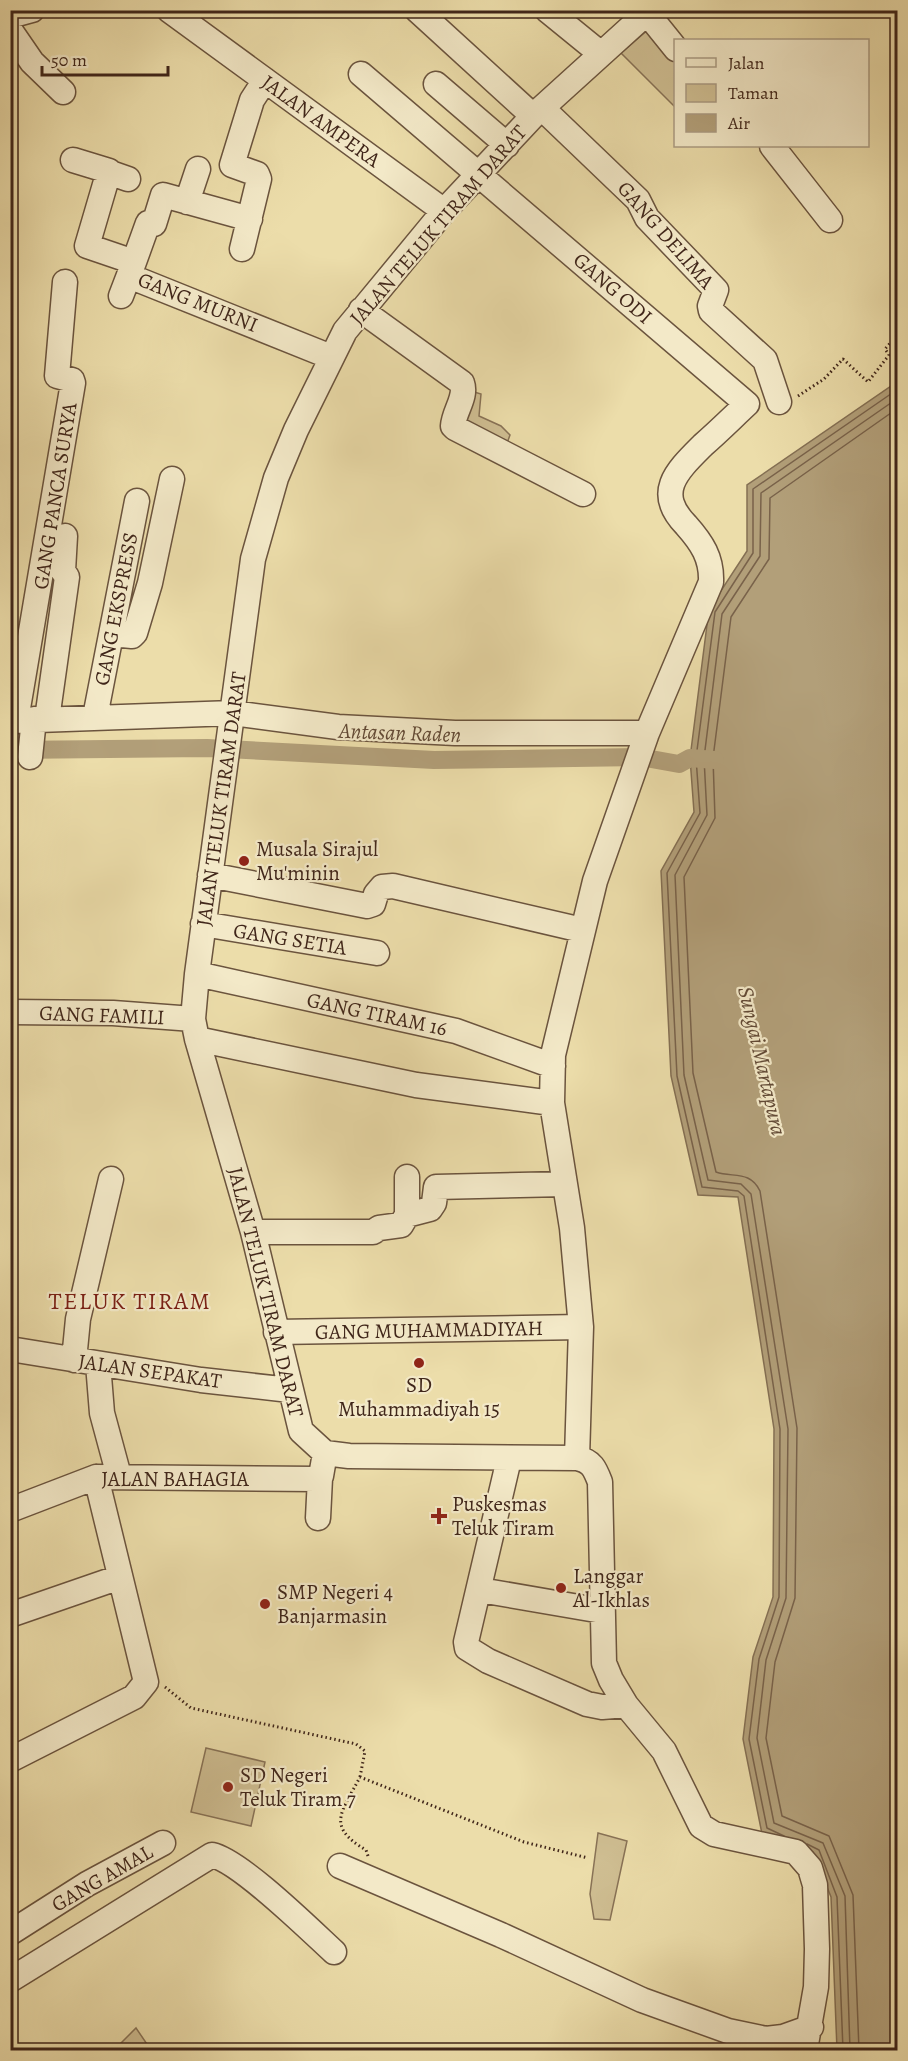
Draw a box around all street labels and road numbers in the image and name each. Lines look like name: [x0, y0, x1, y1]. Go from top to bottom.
street label: JALAN AMPERA: [256, 68, 387, 174]
street label: JALAN TELUK TIRAM DARAT: [343, 119, 533, 331]
street label: GANG DELIMA: [611, 175, 721, 296]
street label: GANG ODI: [567, 246, 659, 330]
street label: GANG MURNI: [134, 265, 262, 339]
street label: GANG PANCA SURYA: [26, 400, 84, 591]
street label: GANG EKSPRESS: [87, 530, 145, 688]
street label: JALAN TELUK TIRAM DARAT: [189, 669, 253, 928]
street label: GANG SETIA: [231, 916, 349, 962]
street label: GANG TIRAM 16: [304, 985, 450, 1043]
street label: GANG FAMILI: [39, 999, 165, 1031]
street label: JALAN TELUK TIRAM DARAT: [221, 1164, 311, 1420]
street label: GANG MUHAMMADIYAH: [315, 1314, 543, 1346]
street label: JALAN SEPAKAT: [76, 1347, 224, 1395]
street label: JALAN BAHAGIA: [101, 1465, 250, 1493]
street label: GANG AMAL: [46, 1838, 158, 1918]

